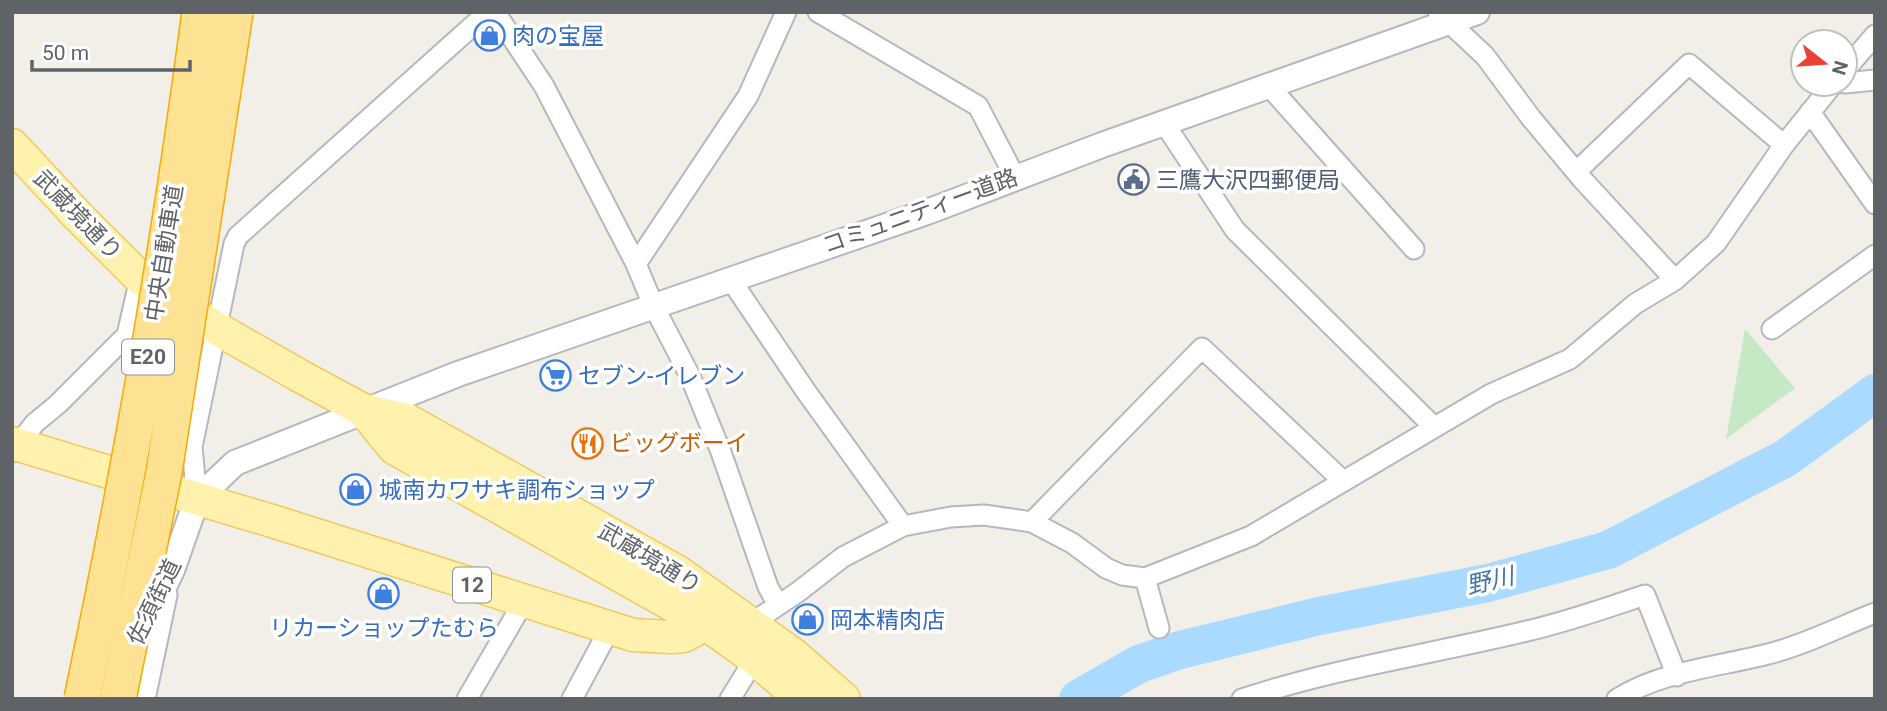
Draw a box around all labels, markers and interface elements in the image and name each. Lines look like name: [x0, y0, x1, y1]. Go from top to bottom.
shop icon: 肉の宝屋: [472, 19, 506, 53]
place label: 肉の宝屋: [512, 23, 604, 50]
scale bar: [32, 28, 189, 72]
north arrow: [1789, 28, 1859, 98]
text: 50 m: [42, 41, 89, 65]
text: N: [1827, 58, 1853, 78]
public building icon: 三鷹大沢四郵便局: [1116, 163, 1150, 197]
street label: コミュニティー道路: [819, 164, 1021, 259]
street label: 武蔵境通り: [28, 165, 127, 266]
place label: 三鷹大沢四郵便局: [1156, 167, 1340, 194]
street label: 中央自動車道: [140, 183, 189, 323]
road number: E20: [122, 340, 174, 374]
supermarket icon: セブン-イレブン: [538, 359, 572, 393]
place label: セブン-イレブン: [578, 363, 745, 390]
restaurant icon: ビッグボーイ: [570, 426, 604, 460]
place label: ビッグボーイ: [610, 430, 748, 457]
shop icon: 城南カワサキ調布ショップ: [339, 473, 373, 507]
place label: 城南カワサキ調布ショップ: [379, 477, 655, 504]
street label: 武蔵境通り: [594, 517, 706, 600]
street label: 佐須街道: [122, 555, 187, 649]
water label: 野川: [1463, 561, 1519, 600]
road number: 12: [453, 568, 491, 602]
shop icon: リカーショップたむら: [367, 577, 401, 611]
shop icon: 岡本精肉店: [790, 603, 824, 637]
place label: 岡本精肉店: [830, 607, 945, 634]
place label: リカーショップたむら: [269, 615, 499, 642]

